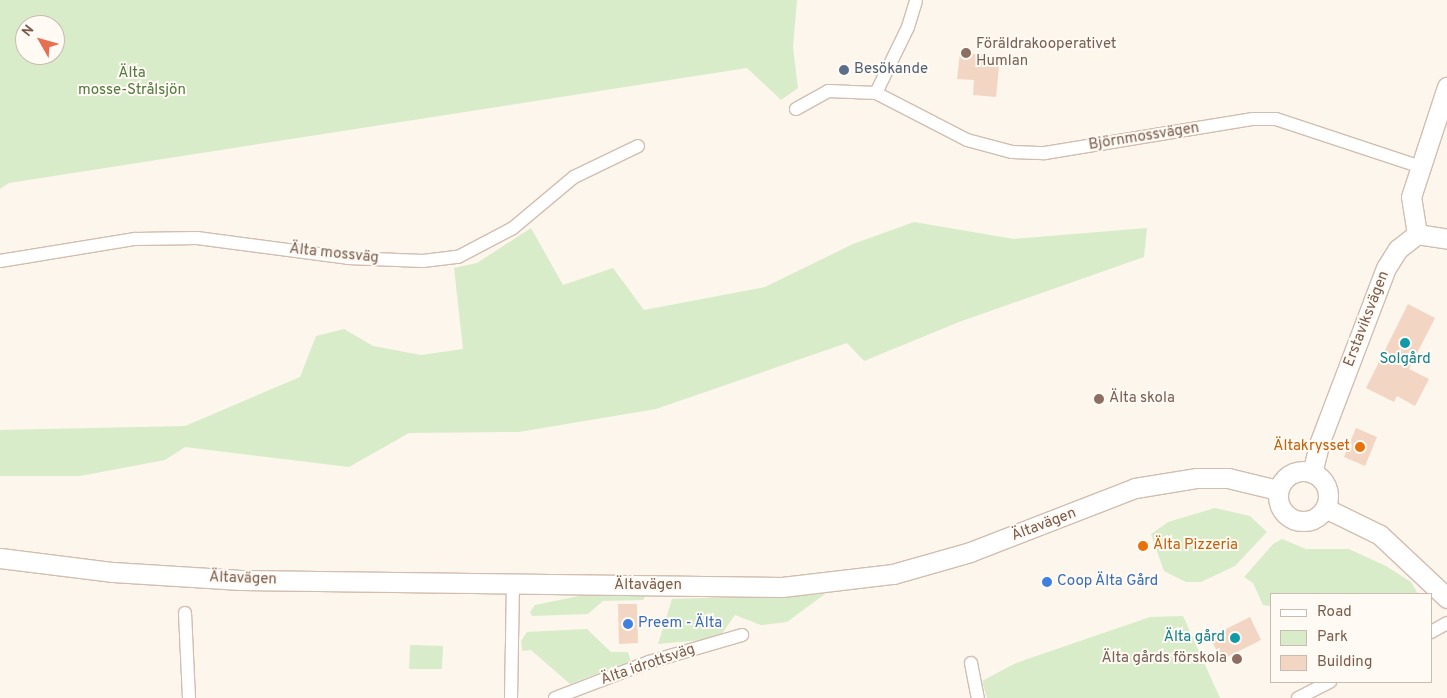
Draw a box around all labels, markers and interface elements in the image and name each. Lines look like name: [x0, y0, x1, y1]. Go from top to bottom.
north arrow: [15, 15, 65, 65]
text: N: [19, 22, 38, 40]
place label: Föräldrakooperativet Humlan: [976, 35, 1116, 70]
marker: Föräldrakooperativet Humlan: [960, 47, 972, 59]
place label: Besökande: [854, 61, 928, 79]
park label: Älta mosse-Strålsjön: [78, 64, 186, 99]
marker: Besökande: [838, 64, 850, 76]
street label: Björnmossvägen: [1087, 119, 1201, 155]
street label: Älta mossväg: [288, 240, 380, 268]
street label: Erstaviksvägen: [1340, 269, 1394, 369]
marker: Solgård: [1399, 337, 1411, 349]
place label: Solgård: [1379, 351, 1431, 369]
place label: Älta skola: [1109, 390, 1175, 408]
marker: Älta skola: [1093, 393, 1105, 405]
place label: Ältakrysset: [1273, 438, 1350, 456]
marker: Ältakrysset: [1354, 441, 1366, 453]
street label: Ältavägen: [1009, 504, 1079, 546]
place label: Älta Pizzeria: [1153, 537, 1238, 555]
marker: Älta Pizzeria: [1137, 540, 1149, 552]
street label: Ältavägen: [209, 569, 277, 589]
place label: Coop Älta Gård: [1057, 573, 1159, 591]
marker: Coop Älta Gård: [1041, 576, 1053, 588]
street label: Ältavägen: [614, 577, 682, 595]
legend: [1270, 593, 1432, 683]
text: Road: [1317, 603, 1352, 622]
place label: Preem - Älta: [638, 615, 723, 633]
marker: Preem - Älta: [622, 618, 634, 630]
text: Park: [1317, 628, 1348, 647]
place label: Älta gård: [1164, 629, 1225, 647]
marker: Älta gård: [1229, 632, 1241, 644]
street label: Älta idrottsväg: [599, 640, 697, 690]
place label: Älta gårds förskola: [1101, 650, 1227, 668]
marker: Älta gårds förskola: [1231, 653, 1243, 665]
text: Building: [1317, 653, 1372, 672]

